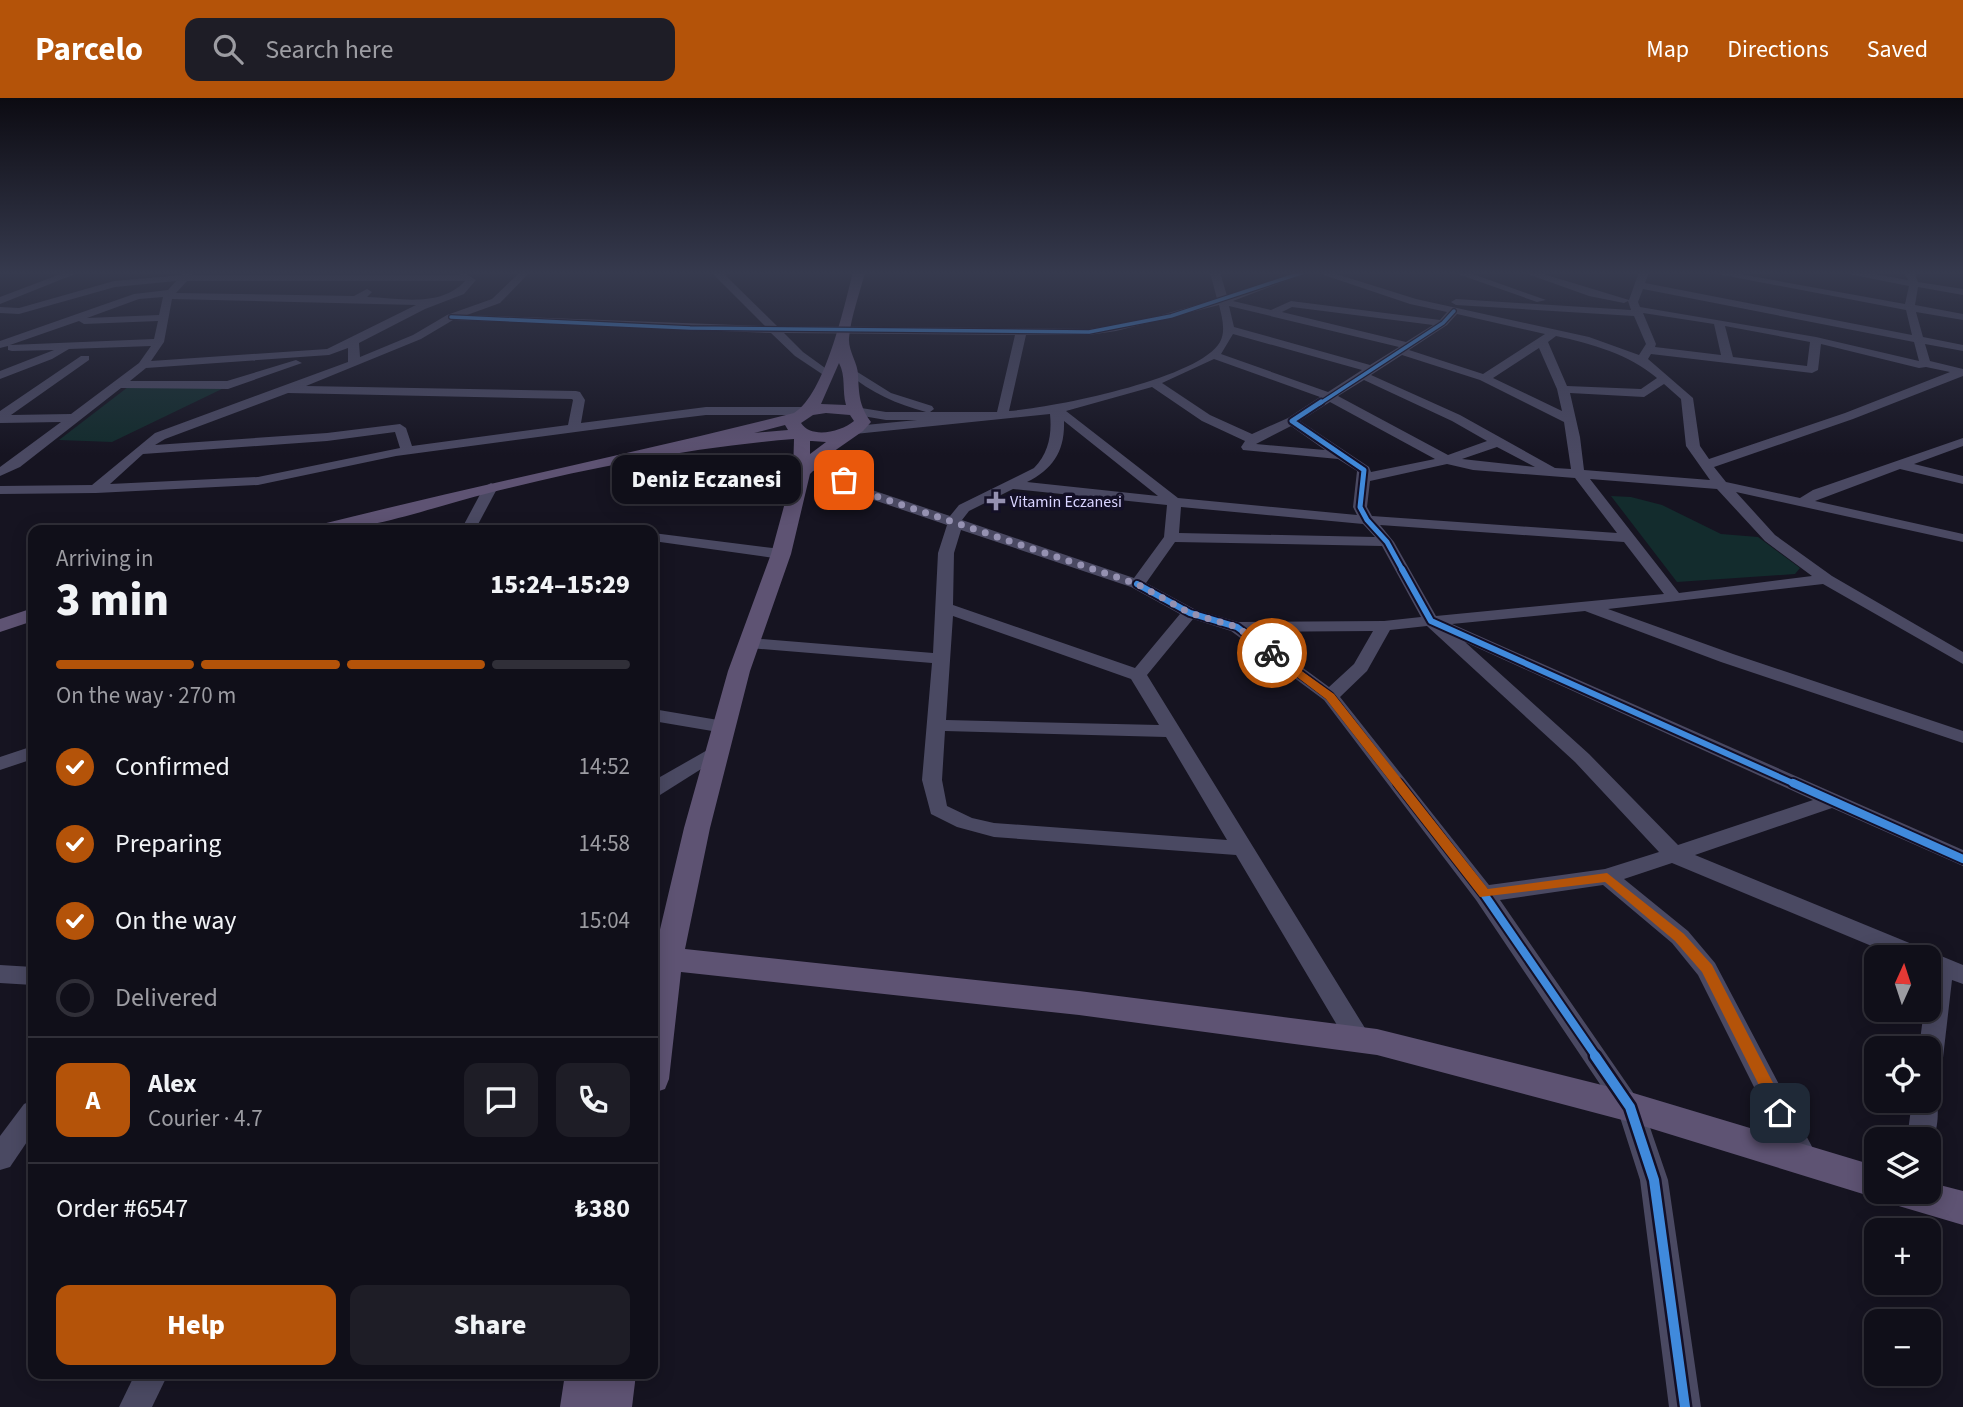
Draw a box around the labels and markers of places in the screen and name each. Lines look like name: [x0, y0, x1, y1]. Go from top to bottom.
pin: [814, 450, 874, 510]
callout: Deniz Eczanesi: [613, 456, 802, 504]
place label: Vitamin Eczanesi: [1010, 491, 1122, 513]
marker: Vitamin Eczanesi: [988, 493, 1004, 509]
pin: [1750, 1083, 1810, 1143]

